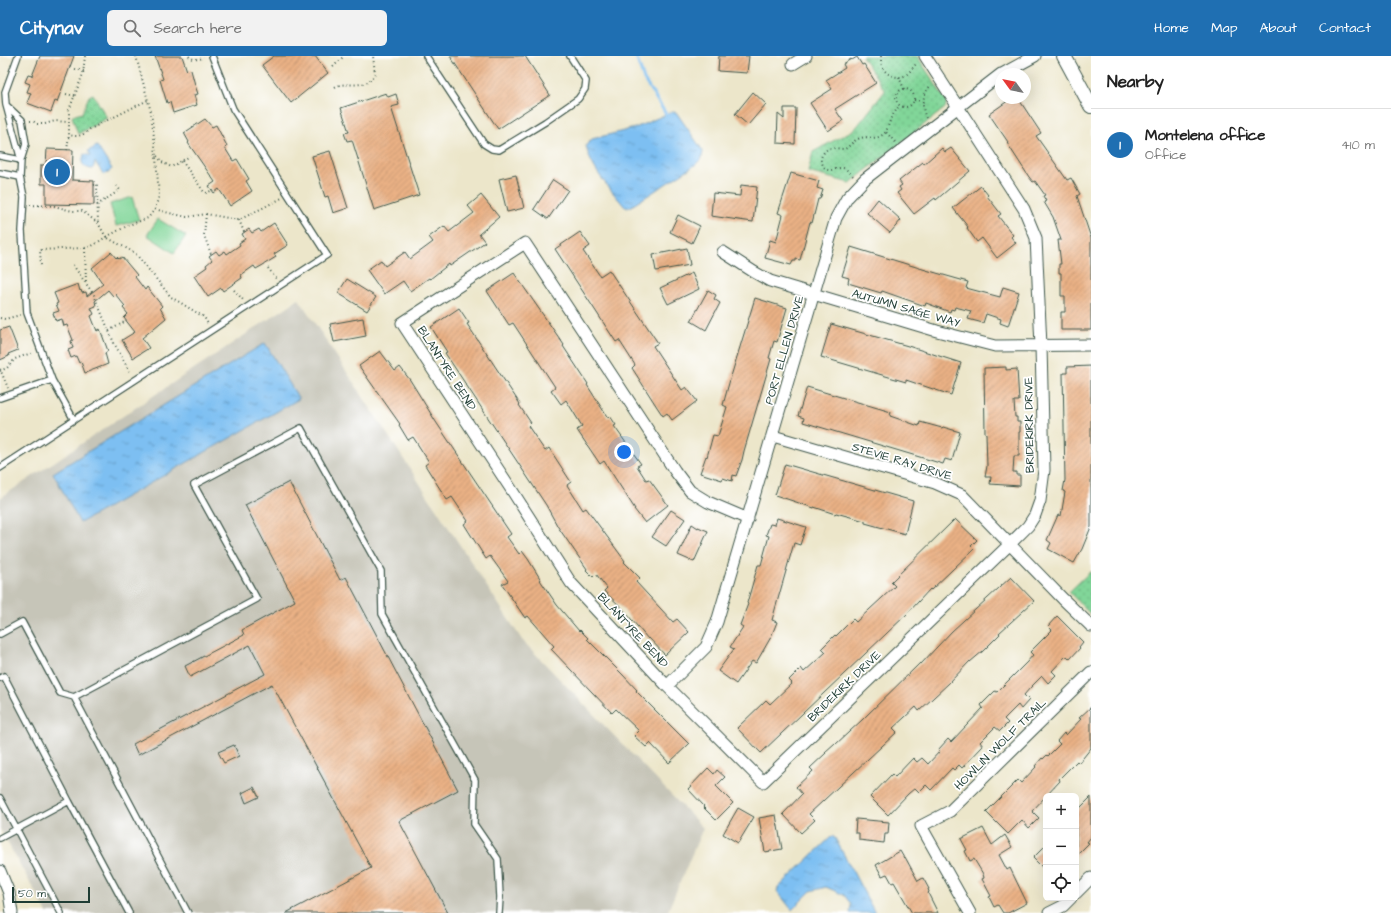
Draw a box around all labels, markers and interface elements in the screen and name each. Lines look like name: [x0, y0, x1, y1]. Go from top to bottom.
search box: [107, 10, 387, 46]
text: Citynav: [20, 15, 83, 42]
icon: search: [121, 17, 143, 39]
text: Search here: [153, 18, 242, 39]
text: Home: [1154, 18, 1189, 38]
text: Map: [1211, 18, 1237, 38]
text: About: [1259, 18, 1297, 38]
text: Contact: [1319, 18, 1371, 38]
north arrow: [995, 68, 1031, 104]
text: Nearby: [1107, 70, 1164, 94]
text: Montelena office: [1145, 125, 1265, 146]
text: 1: [1119, 136, 1121, 154]
text: 410 m: [1341, 136, 1375, 154]
text: Office: [1145, 146, 1186, 164]
pin: 1: [44, 157, 70, 187]
street label: AUTUMN SAGE WAY: [850, 285, 963, 332]
street label: PORT ELLEN DRIVE: [761, 294, 808, 407]
street label: BLANTYRE BEND: [413, 323, 480, 414]
street label: BRIDEKIRK DRIVE: [1020, 377, 1039, 473]
street label: STEVIE RAY DRIVE: [850, 438, 954, 485]
your location: [614, 442, 634, 462]
street label: BLANTYRE BEND: [593, 589, 672, 672]
street label: BRIDEKIRK DRIVE: [804, 647, 885, 726]
street label: HOWLIN WOLF TRAIL: [951, 694, 1051, 794]
map controls: [1043, 793, 1079, 901]
button: +: [1043, 793, 1079, 829]
button: −: [1043, 829, 1079, 865]
button: locate: [1043, 865, 1079, 901]
scale bar: [12, 885, 90, 904]
text: 50 m: [18, 886, 46, 901]

